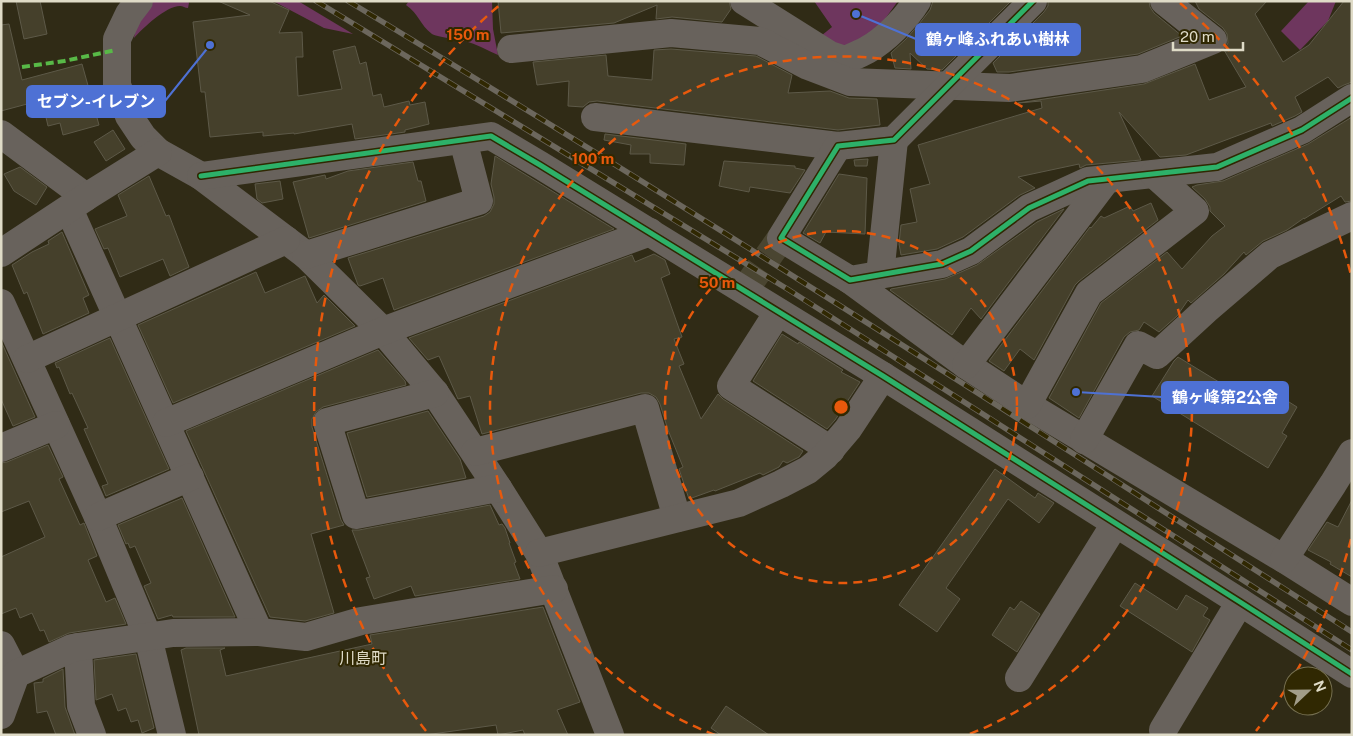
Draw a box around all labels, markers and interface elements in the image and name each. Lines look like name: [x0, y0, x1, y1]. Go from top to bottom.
scale bar: [1173, 20, 1243, 52]
callout: 鶴ヶ峰ふれあい樹林: [916, 24, 1080, 55]
text: 150 m: [446, 26, 490, 43]
text: 20 m: [1180, 28, 1215, 45]
text: 鶴ヶ峰ふれあい樹林: [926, 30, 1070, 49]
callout: セブン-イレブン: [27, 86, 165, 117]
text: セブン-イレブン: [37, 92, 155, 111]
text: 100 m: [572, 150, 614, 167]
text: 50 m: [699, 274, 735, 291]
callout: 鶴ヶ峰第2公舎: [1162, 382, 1288, 413]
text: 鶴ヶ峰第2公舎: [1172, 388, 1278, 407]
centre of rings: [832, 398, 850, 416]
district label: 川島町: [339, 649, 387, 668]
north arrow: [1283, 666, 1333, 716]
text: N: [1311, 678, 1330, 694]

